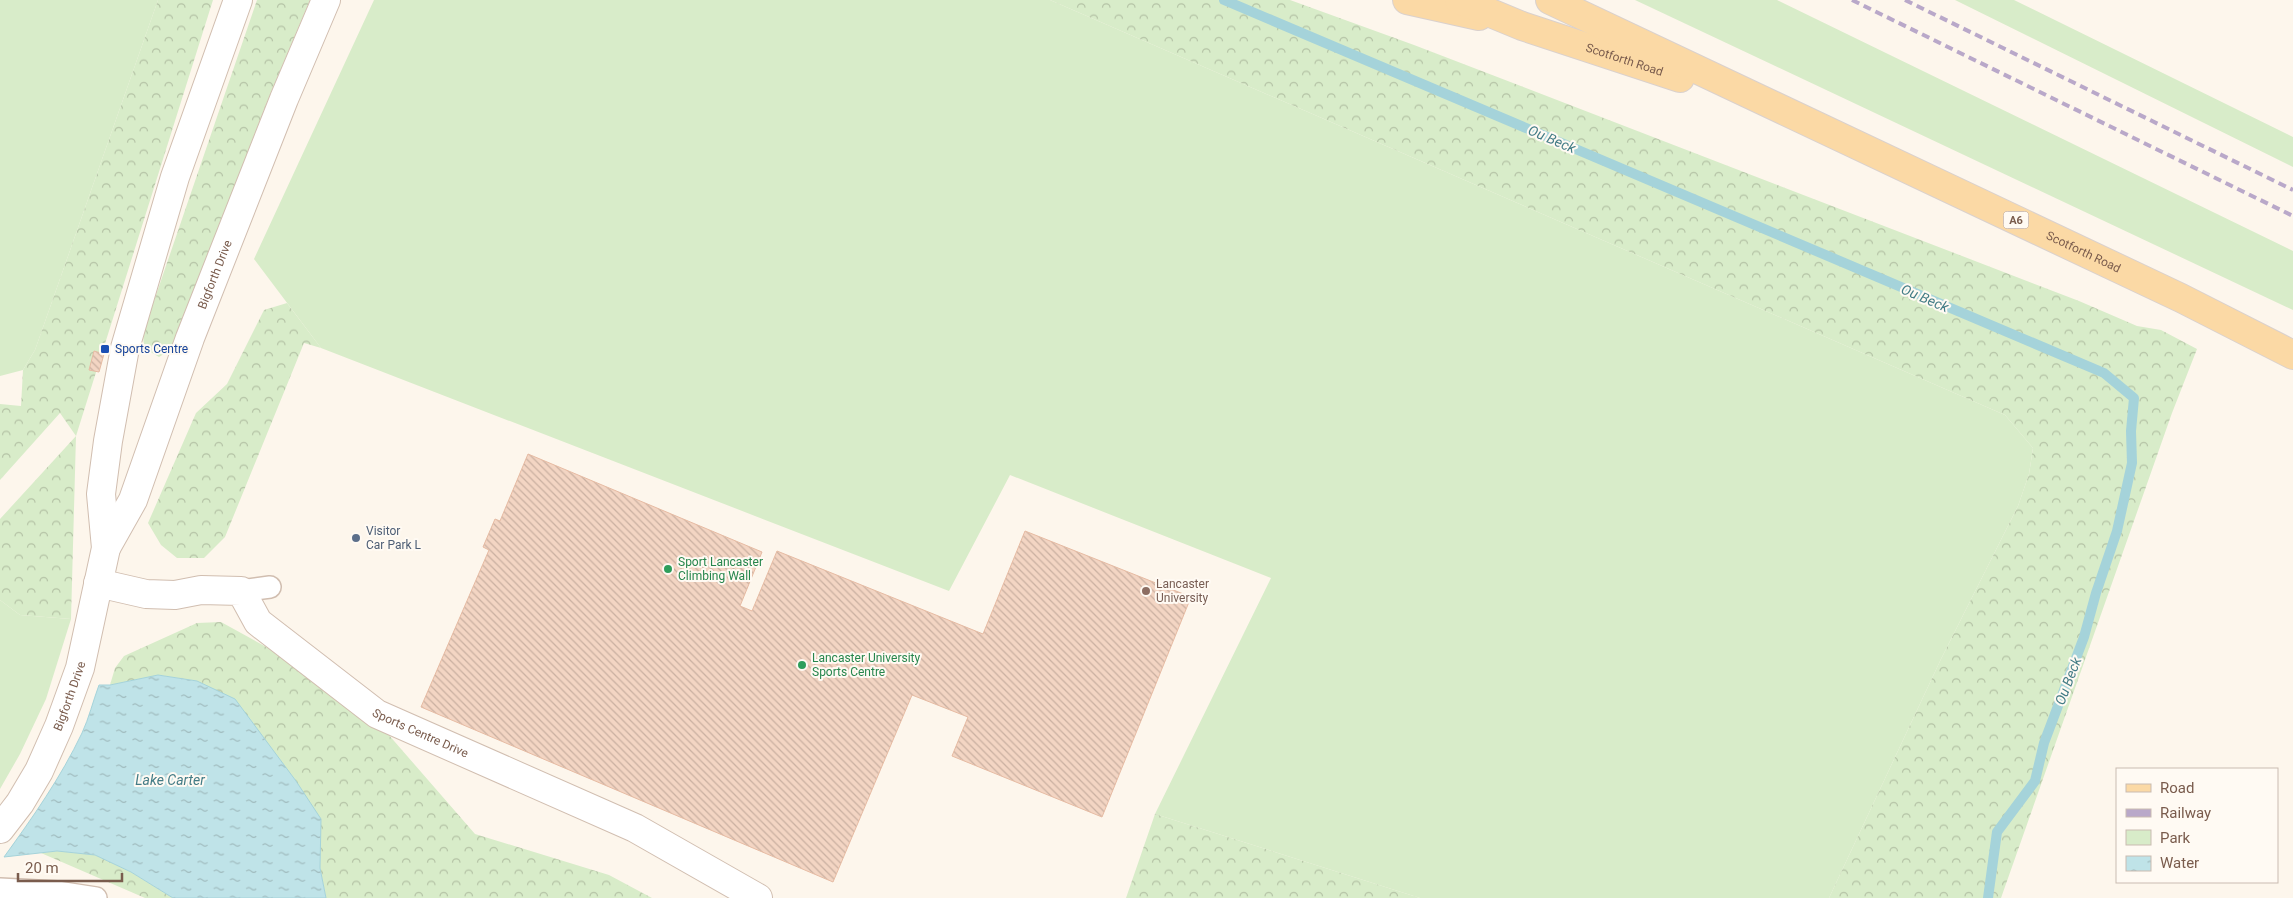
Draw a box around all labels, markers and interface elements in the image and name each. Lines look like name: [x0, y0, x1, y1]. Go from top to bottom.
street label: Scotforth Road: [1584, 40, 1665, 79]
water label: Ou Beck: [1526, 122, 1579, 157]
road number: A6: [2004, 212, 2028, 228]
street label: Scotforth Road: [2044, 228, 2123, 276]
street label: Bigforth Drive: [195, 238, 235, 311]
water label: Ou Beck: [1899, 281, 1952, 316]
place label: Sports Centre: [115, 342, 188, 356]
marker: Sports Centre: [99, 343, 111, 355]
place label: Visitor Car Park L: [366, 524, 422, 552]
marker: Visitor Car Park L: [350, 532, 362, 544]
place label: Sport Lancaster Climbing Wall: [678, 555, 763, 583]
marker: Sport Lancaster Climbing Wall: [662, 563, 674, 575]
place label: Lancaster University: [1156, 577, 1209, 605]
marker: Lancaster University: [1140, 585, 1152, 597]
place label: Lancaster University Sports Centre: [812, 651, 920, 679]
water label: Ou Beck: [2052, 654, 2085, 707]
marker: Lancaster University Sports Centre: [796, 659, 808, 671]
street label: Bigforth Drive: [51, 660, 88, 733]
street label: Sports Centre Drive: [369, 706, 470, 760]
legend: [2116, 768, 2278, 883]
water label: Lake Carter: [135, 772, 205, 788]
text: Road: [2160, 779, 2194, 797]
text: Railway: [2160, 804, 2211, 822]
text: Park: [2160, 829, 2191, 847]
scale bar: [18, 850, 121, 882]
text: Water: [2160, 854, 2199, 872]
text: 20 m: [25, 859, 59, 877]

